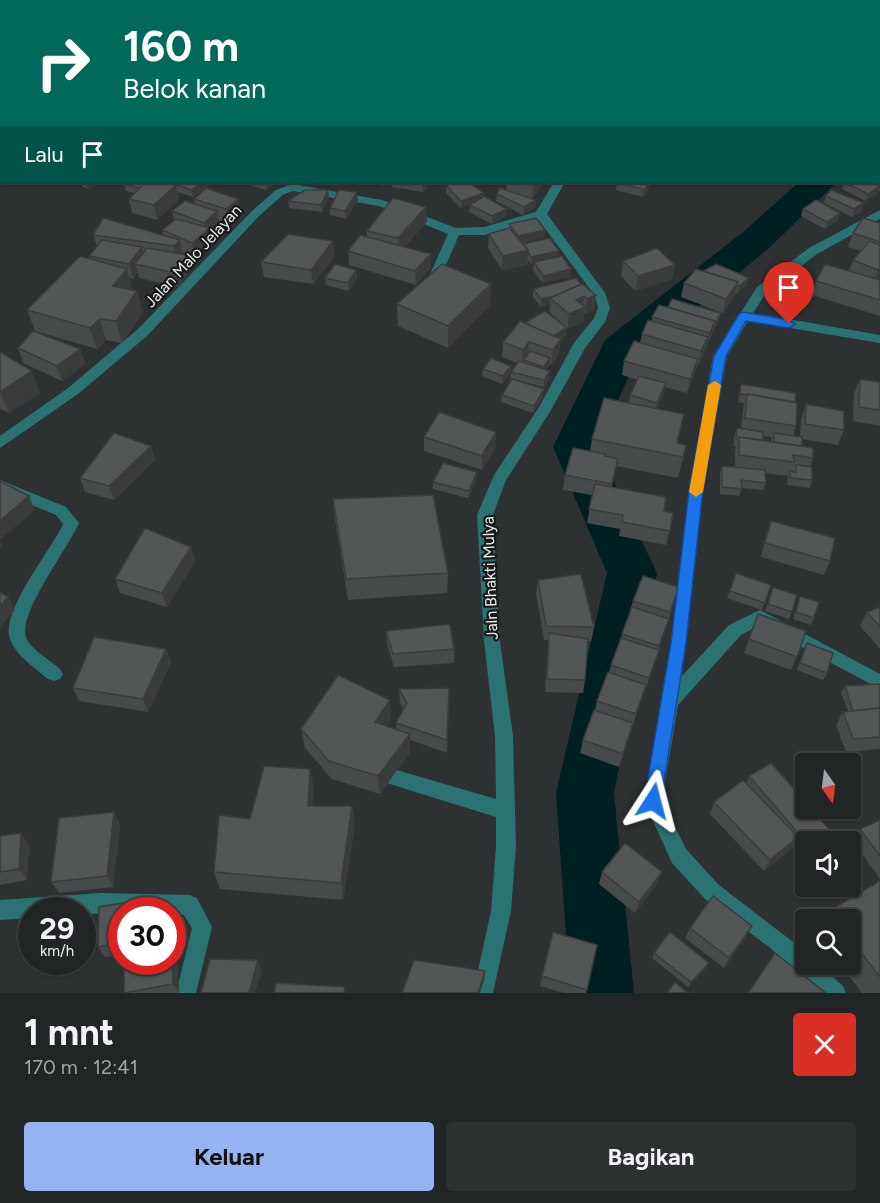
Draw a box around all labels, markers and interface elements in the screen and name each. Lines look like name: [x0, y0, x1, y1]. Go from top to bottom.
text: 160 m: [123, 21, 239, 72]
icon: right: [24, 24, 102, 102]
text: Belok kanan: [123, 72, 266, 105]
icon: arrive: [76, 138, 109, 171]
text: Lalu: [24, 141, 64, 168]
street label: Jalan Malo Jelayan: [141, 201, 245, 311]
pin: [763, 262, 814, 324]
icon: arrive: [772, 271, 805, 304]
street label: Jaln Bhakti Mulya: [478, 516, 502, 640]
north arrow: [795, 753, 861, 819]
map controls: [795, 753, 861, 975]
position arrow: [621, 769, 685, 833]
button: sound: [795, 831, 861, 897]
speed limit sign: 30: [108, 897, 186, 975]
button: search: [795, 909, 861, 975]
text: 29: [40, 910, 74, 947]
text: km/h: [40, 942, 74, 960]
text: 1 mnt: [24, 1011, 114, 1054]
button: close: [793, 1013, 856, 1076]
text: 170 m · 12:41: [24, 1055, 138, 1079]
button: Keluar: [24, 1122, 434, 1191]
button: Bagikan: [446, 1122, 856, 1191]

